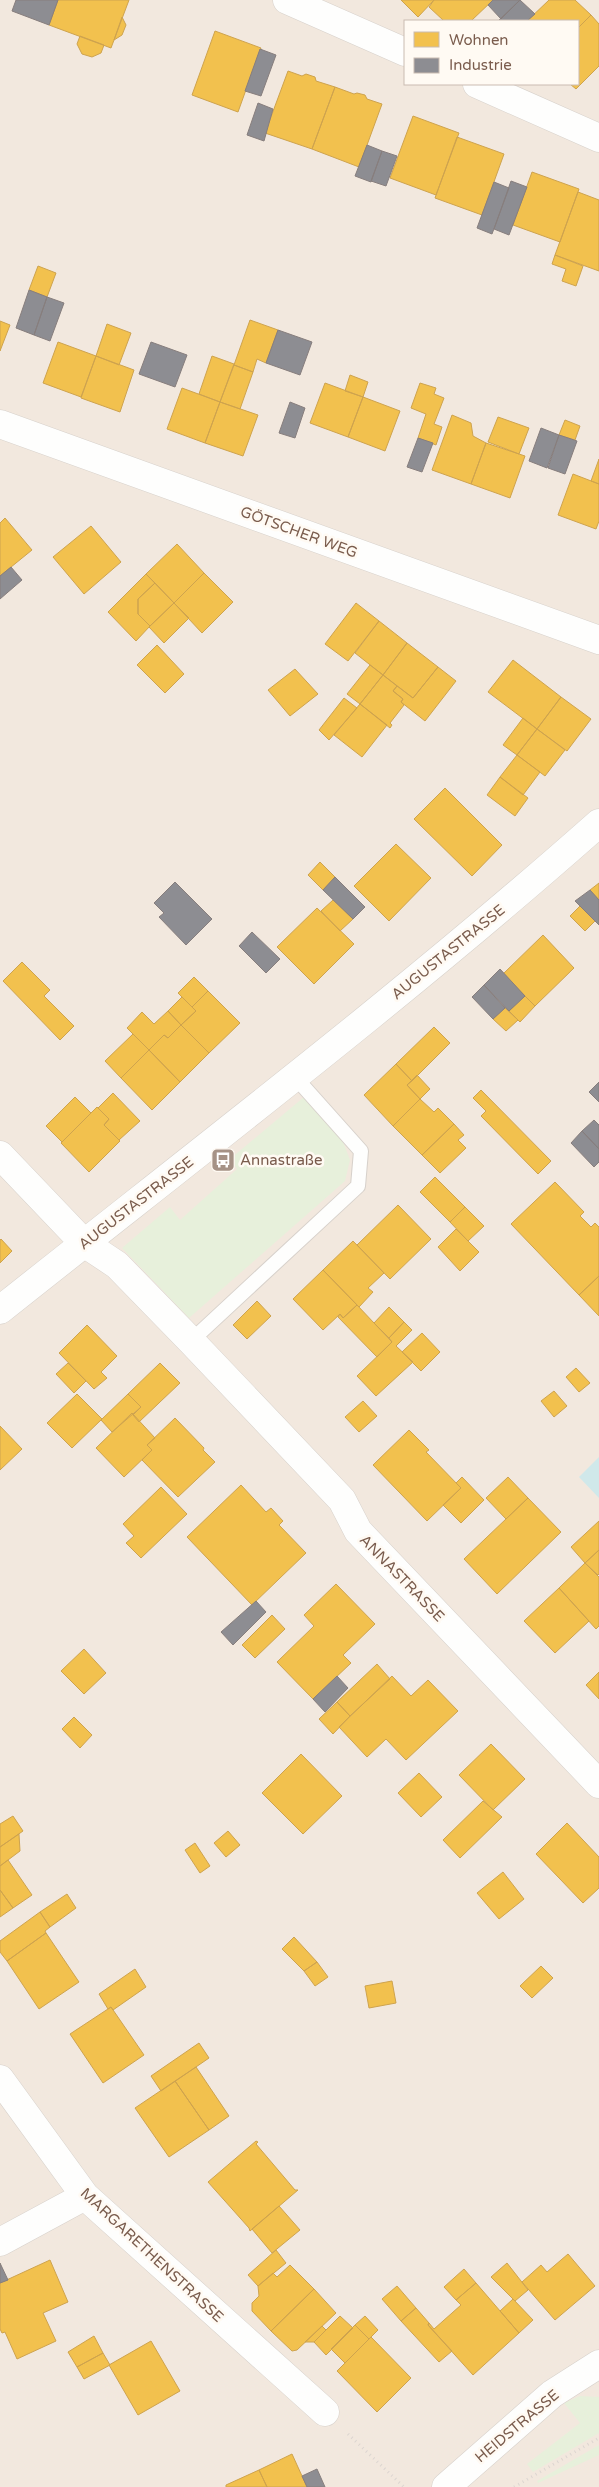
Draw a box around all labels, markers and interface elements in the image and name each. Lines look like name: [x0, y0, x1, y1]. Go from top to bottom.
legend: [404, 20, 579, 85]
text: Wohnen: [449, 31, 509, 49]
text: Industrie: [449, 56, 512, 74]
street label: GÖTSCHER WEG: [238, 502, 360, 562]
street label: AUGUSTASTRASSE: [388, 901, 508, 1003]
bus stop icon: Annastraße: [210, 1147, 236, 1173]
place label: Annastraße: [240, 1151, 322, 1169]
street label: AUGUSTASTRASSE: [75, 1153, 197, 1253]
street label: ANNASTRASSE: [356, 1531, 448, 1625]
street label: MARGARETHENSTRASSE: [77, 2184, 227, 2326]
street label: HEIDSTRASSE: [471, 2386, 563, 2466]

